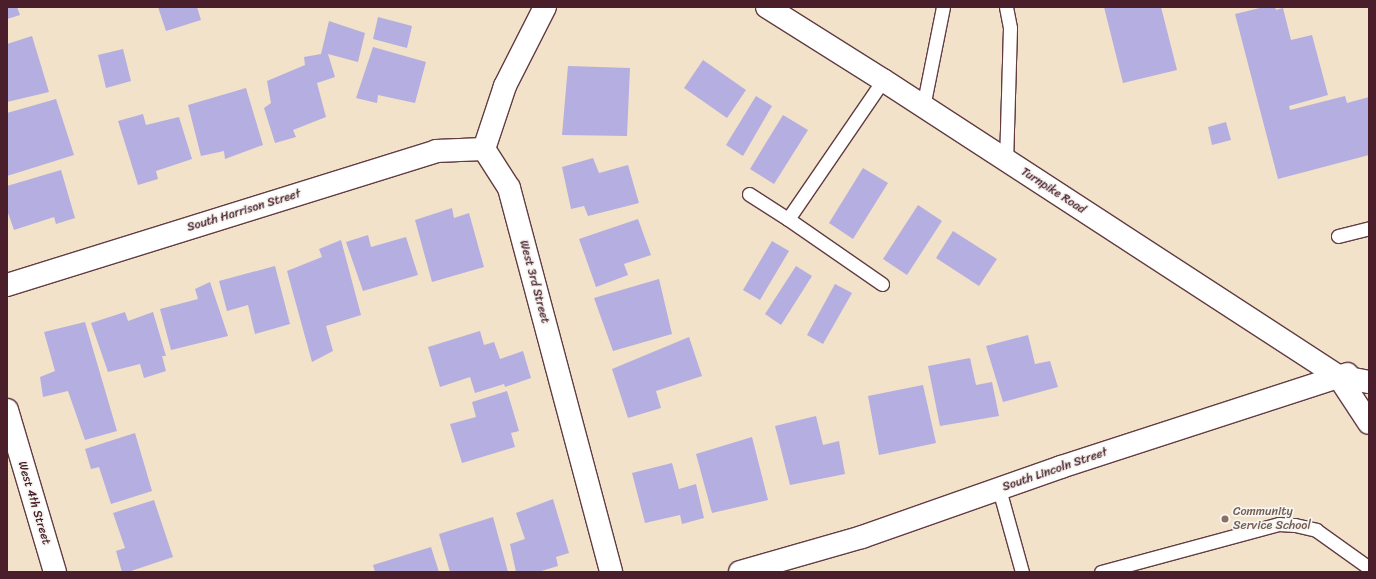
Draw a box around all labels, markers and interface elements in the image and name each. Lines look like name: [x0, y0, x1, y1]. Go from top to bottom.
street label: Turnpike Road: [1018, 165, 1088, 217]
street label: South Harrison Street: [186, 187, 302, 235]
street label: West 3rd Street: [516, 239, 552, 325]
street label: South Lincoln Street: [1001, 445, 1109, 495]
street label: West 4th Street: [14, 460, 54, 546]
place label: Community Service School: [1233, 505, 1311, 533]
marker: Community Service School: [1220, 514, 1230, 524]

